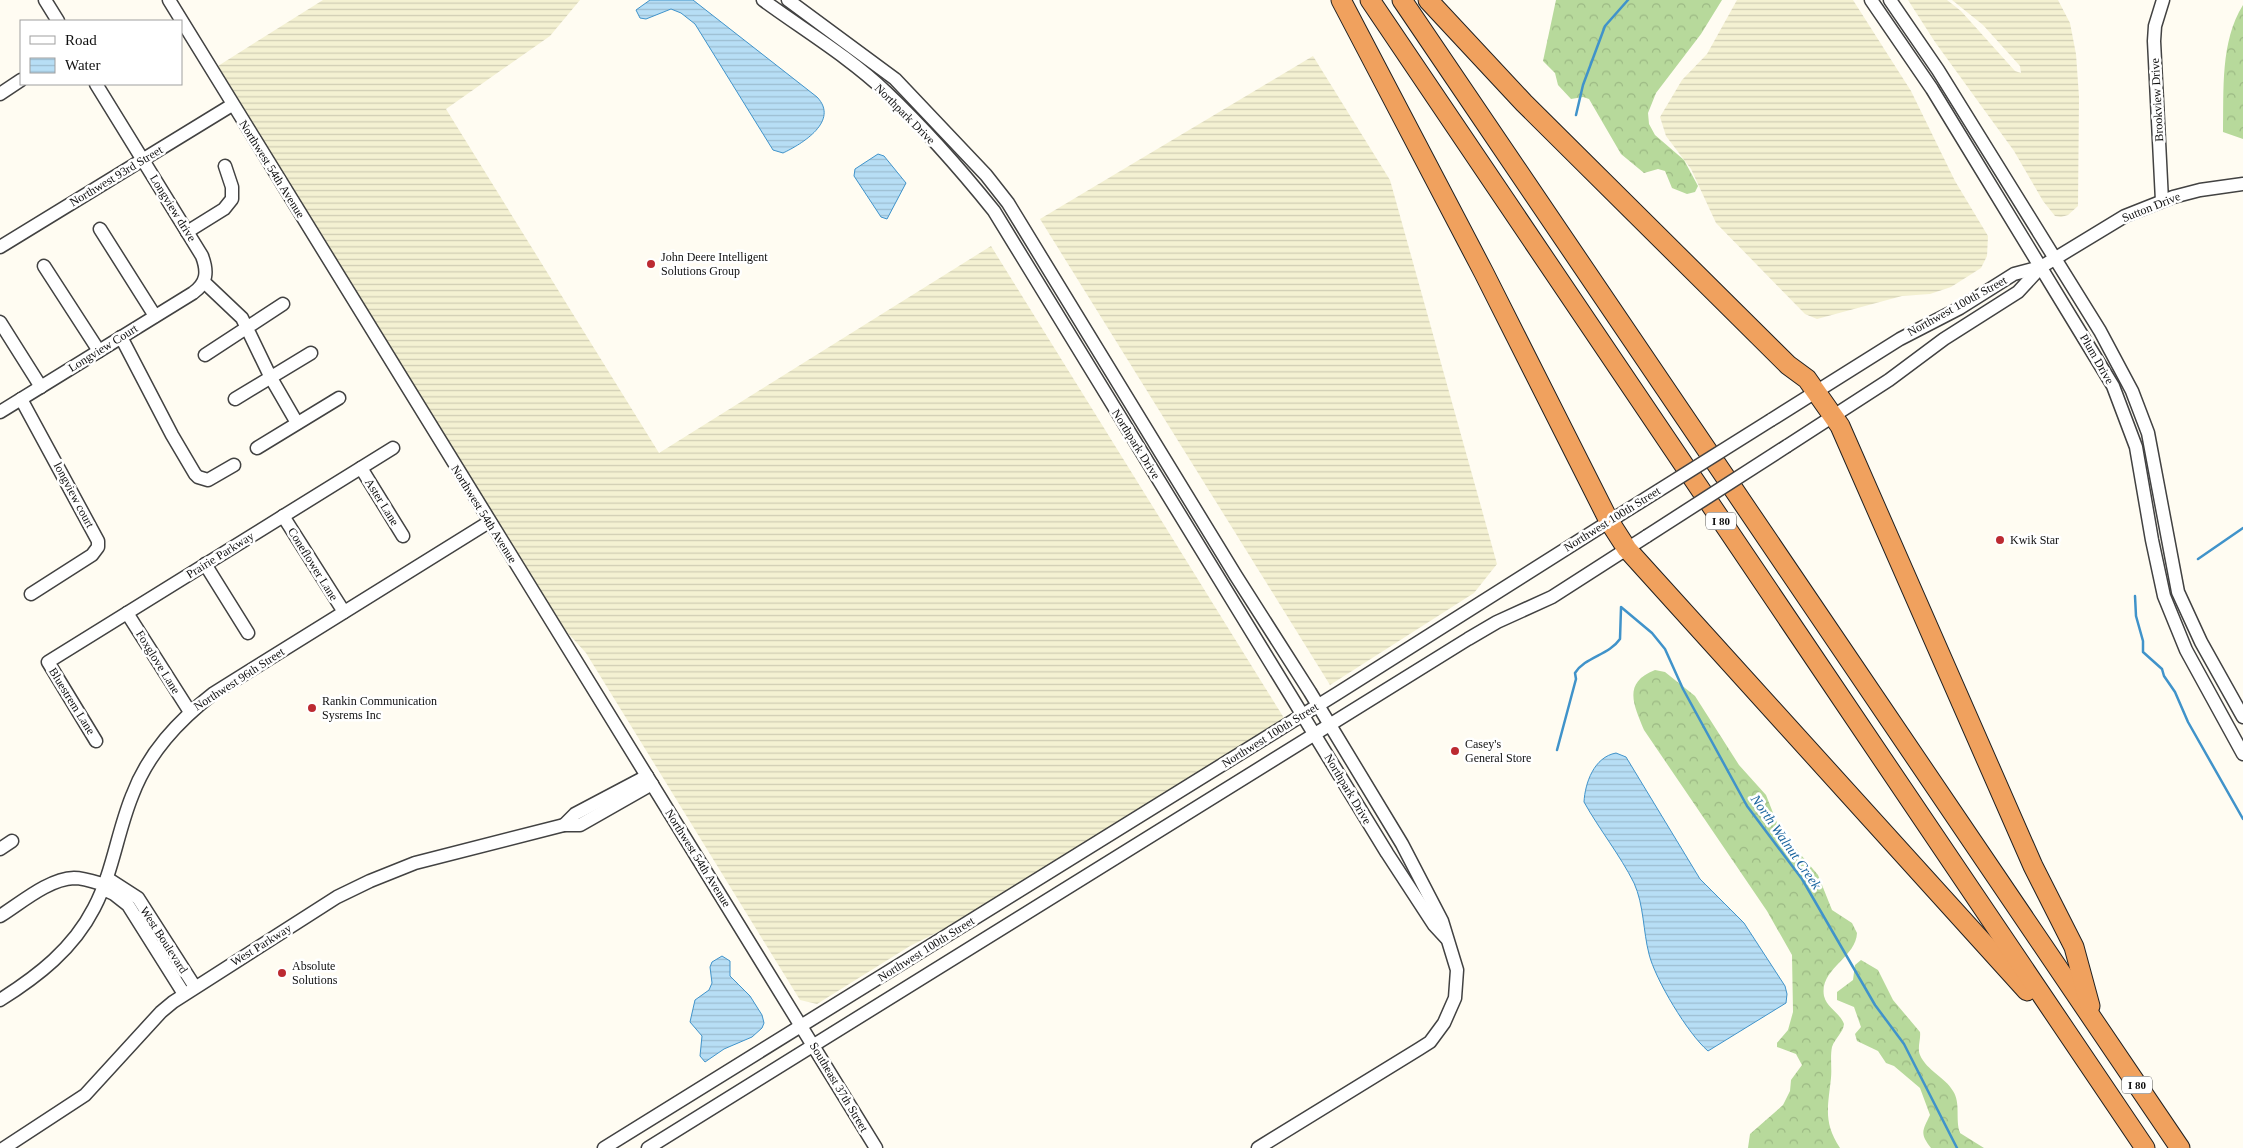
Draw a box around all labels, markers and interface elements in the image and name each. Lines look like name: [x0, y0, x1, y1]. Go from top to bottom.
legend: [20, 20, 182, 85]
text: Road: [65, 32, 97, 48]
text: Water: [65, 57, 100, 73]
street label: Brookview Drive: [2148, 58, 2166, 142]
street label: Northpark Drive: [872, 81, 938, 147]
street label: Northwest 54th Avenue: [236, 117, 308, 221]
street label: Northwest 93rd Street: [67, 142, 166, 209]
street label: Longview drive: [147, 172, 199, 244]
street label: Sutton Drive: [2120, 189, 2182, 225]
place label: John Deere Intelligent Solutions Group: [661, 250, 768, 278]
marker: John Deere Intelligent Solutions Group: [645, 258, 657, 270]
street label: Northwest 100th Street: [1905, 273, 2010, 339]
street label: Longview Court: [66, 321, 141, 375]
street label: Plum Drive: [2077, 331, 2117, 387]
street label: Northpark Drive: [1109, 407, 1163, 481]
street label: longview court: [51, 460, 97, 531]
street label: Northwest 54th Avenue: [448, 462, 520, 566]
street label: Aster Lane: [362, 476, 402, 528]
street label: Northwest 100th Street: [1561, 483, 1663, 554]
road number: I 80: [1706, 512, 1736, 530]
street label: Coneflower Lane: [285, 525, 341, 603]
street label: Prairie Parkway: [184, 529, 256, 581]
place label: Kwik Star: [2010, 533, 2059, 547]
marker: Kwik Star: [1994, 534, 2006, 546]
street label: Foxglove Lane: [133, 628, 183, 696]
street label: Northwest 96th Street: [191, 644, 288, 714]
street label: Bluestrem Lane: [46, 665, 98, 737]
place label: Rankin Communication Sysrems Inc: [322, 694, 437, 722]
street label: Northwest 100th Street: [1219, 699, 1321, 770]
marker: Rankin Communication Sysrems Inc: [306, 702, 318, 714]
place label: Casey's General Store: [1465, 737, 1531, 765]
marker: Casey's General Store: [1449, 745, 1461, 757]
street label: Northpark Drive: [1321, 751, 1375, 827]
water label: North Walnut Creek: [1747, 791, 1825, 893]
street label: Northwest 54th Avenue: [662, 806, 734, 910]
street label: West Boulevard: [137, 904, 191, 976]
street label: Northwest 100th Street: [875, 913, 977, 984]
street label: West Parkway: [228, 921, 294, 969]
place label: Absolute Solutions: [292, 959, 338, 987]
marker: Absolute Solutions: [276, 967, 288, 979]
street label: Southeast 37th Street: [807, 1040, 872, 1135]
road number: I 80: [2122, 1076, 2152, 1094]

